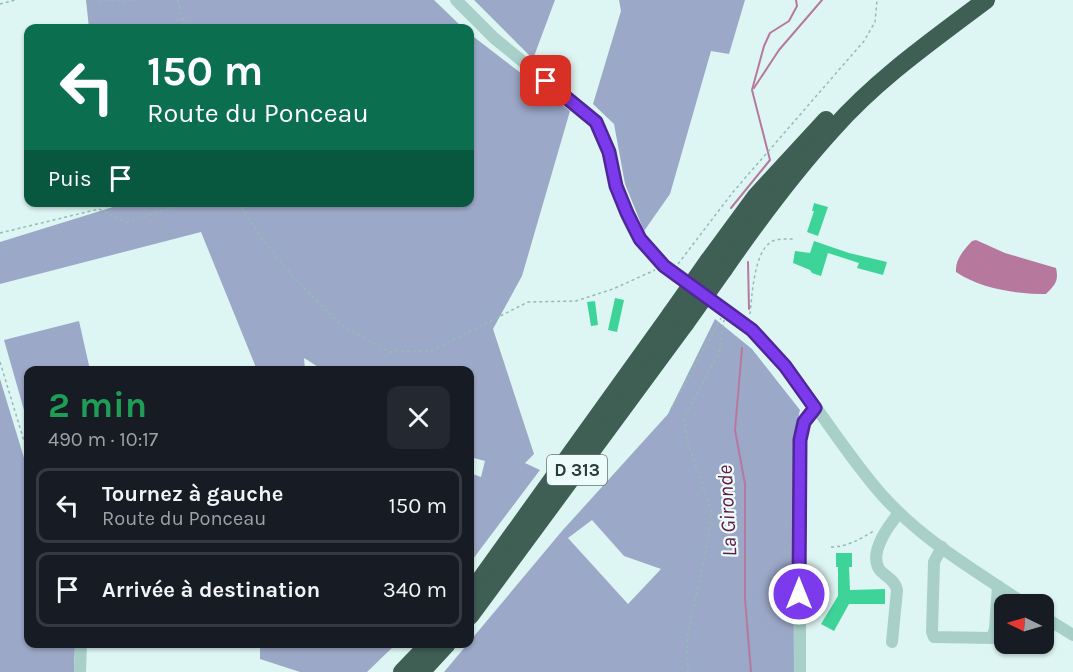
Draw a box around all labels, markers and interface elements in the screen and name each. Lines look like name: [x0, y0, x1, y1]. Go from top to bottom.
text: 150 m: [147, 46, 263, 96]
icon: left: [48, 48, 126, 126]
pin: [520, 55, 571, 106]
icon: arrive: [529, 64, 562, 97]
text: Route du Ponceau: [147, 97, 369, 129]
icon: arrive: [104, 162, 137, 195]
text: Puis: [48, 166, 92, 192]
text: 2 min: [48, 384, 147, 426]
button: close: [387, 386, 450, 449]
text: 490 m · 10:17: [48, 428, 158, 451]
road number: D 313: [547, 455, 607, 485]
water label: La Gironde: [713, 464, 741, 557]
text: Tournez à gauche: [102, 481, 283, 507]
icon: left: [51, 489, 84, 522]
text: 150 m: [388, 493, 447, 519]
text: Route du Ponceau: [102, 507, 266, 530]
position arrow: [767, 562, 831, 626]
icon: arrive: [51, 573, 84, 606]
text: Arrivée à destination: [102, 577, 320, 603]
text: 340 m: [383, 577, 447, 603]
north arrow: [994, 594, 1054, 654]
map controls: [994, 594, 1054, 654]

